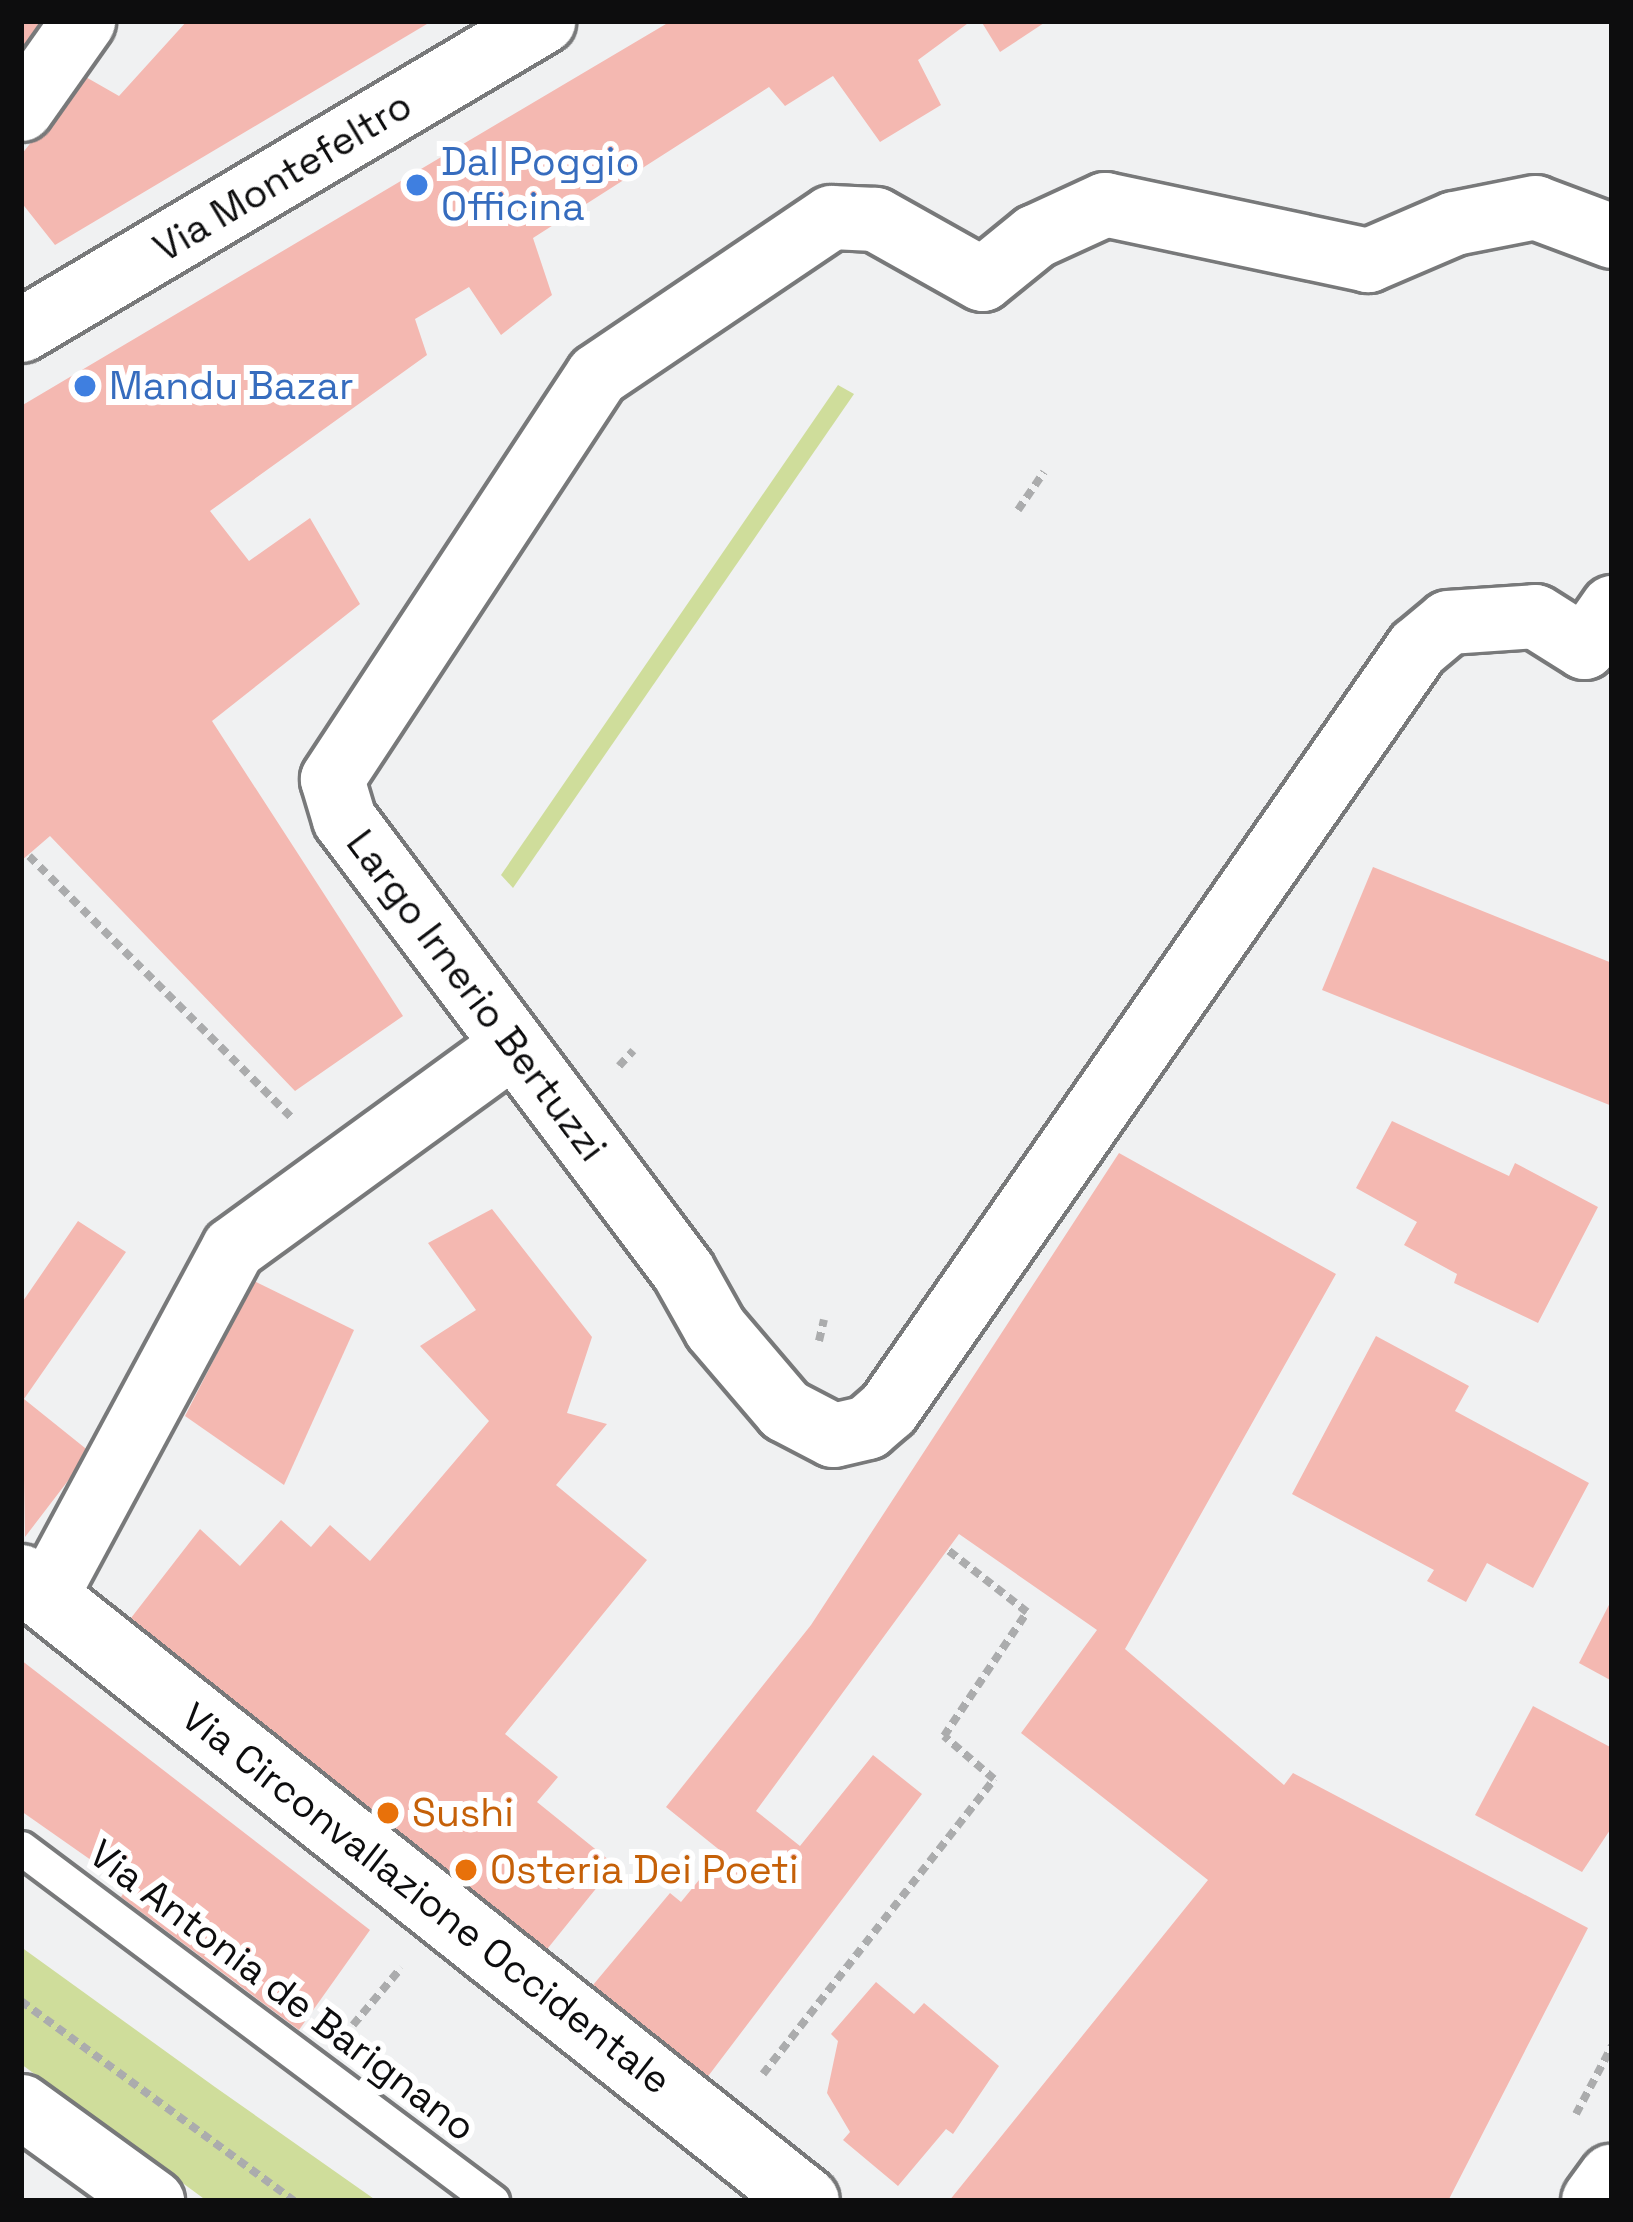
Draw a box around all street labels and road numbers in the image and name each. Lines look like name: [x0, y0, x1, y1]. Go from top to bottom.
street label: Via Montefeltro: [146, 82, 420, 272]
street label: Largo Irnerio Bertuzzi: [336, 821, 616, 1171]
street label: Via Circonvallazione Occidentale: [172, 1694, 680, 2104]
street label: Via Antonia de Barignano: [80, 1830, 484, 2152]

